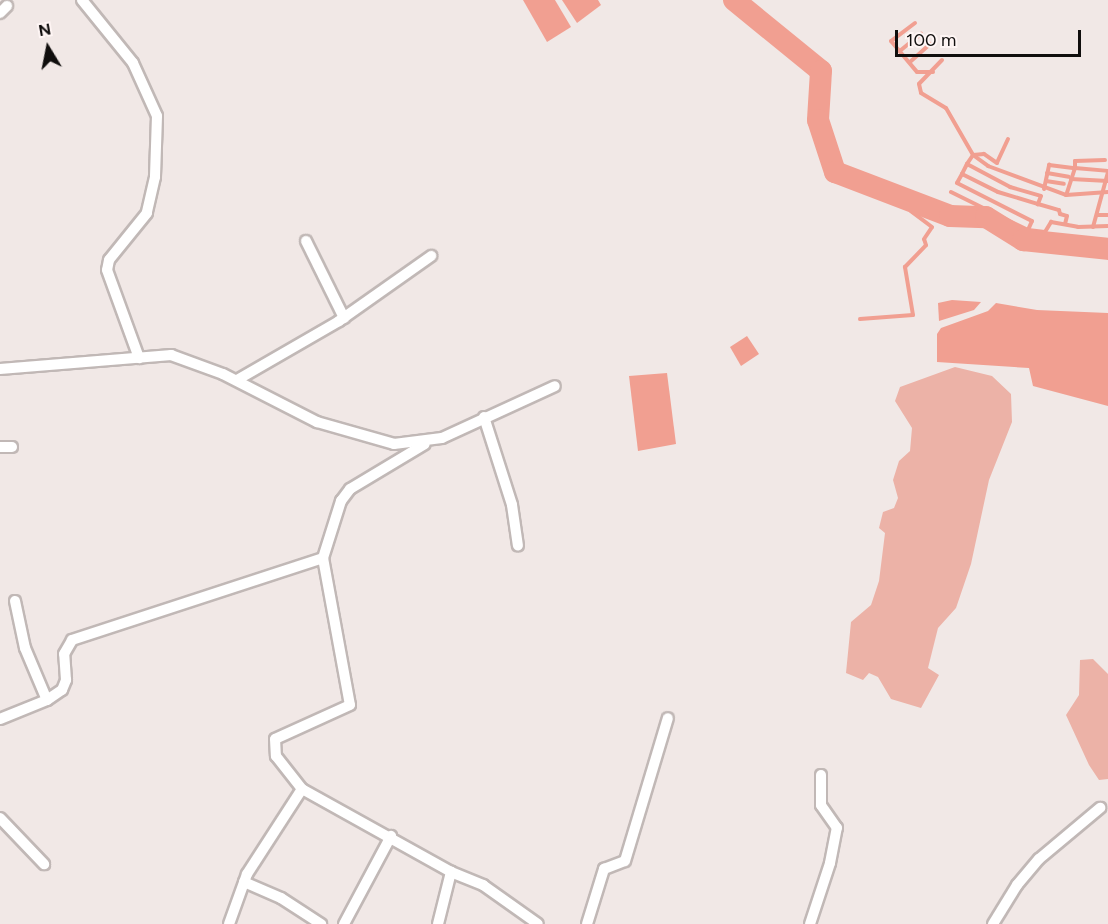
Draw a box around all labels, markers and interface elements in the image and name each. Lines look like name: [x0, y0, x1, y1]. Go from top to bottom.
north arrow: [18, 18, 78, 78]
scale bar: [898, 18, 1084, 56]
text: N: [37, 19, 53, 40]
text: 100 m: [906, 29, 956, 51]

